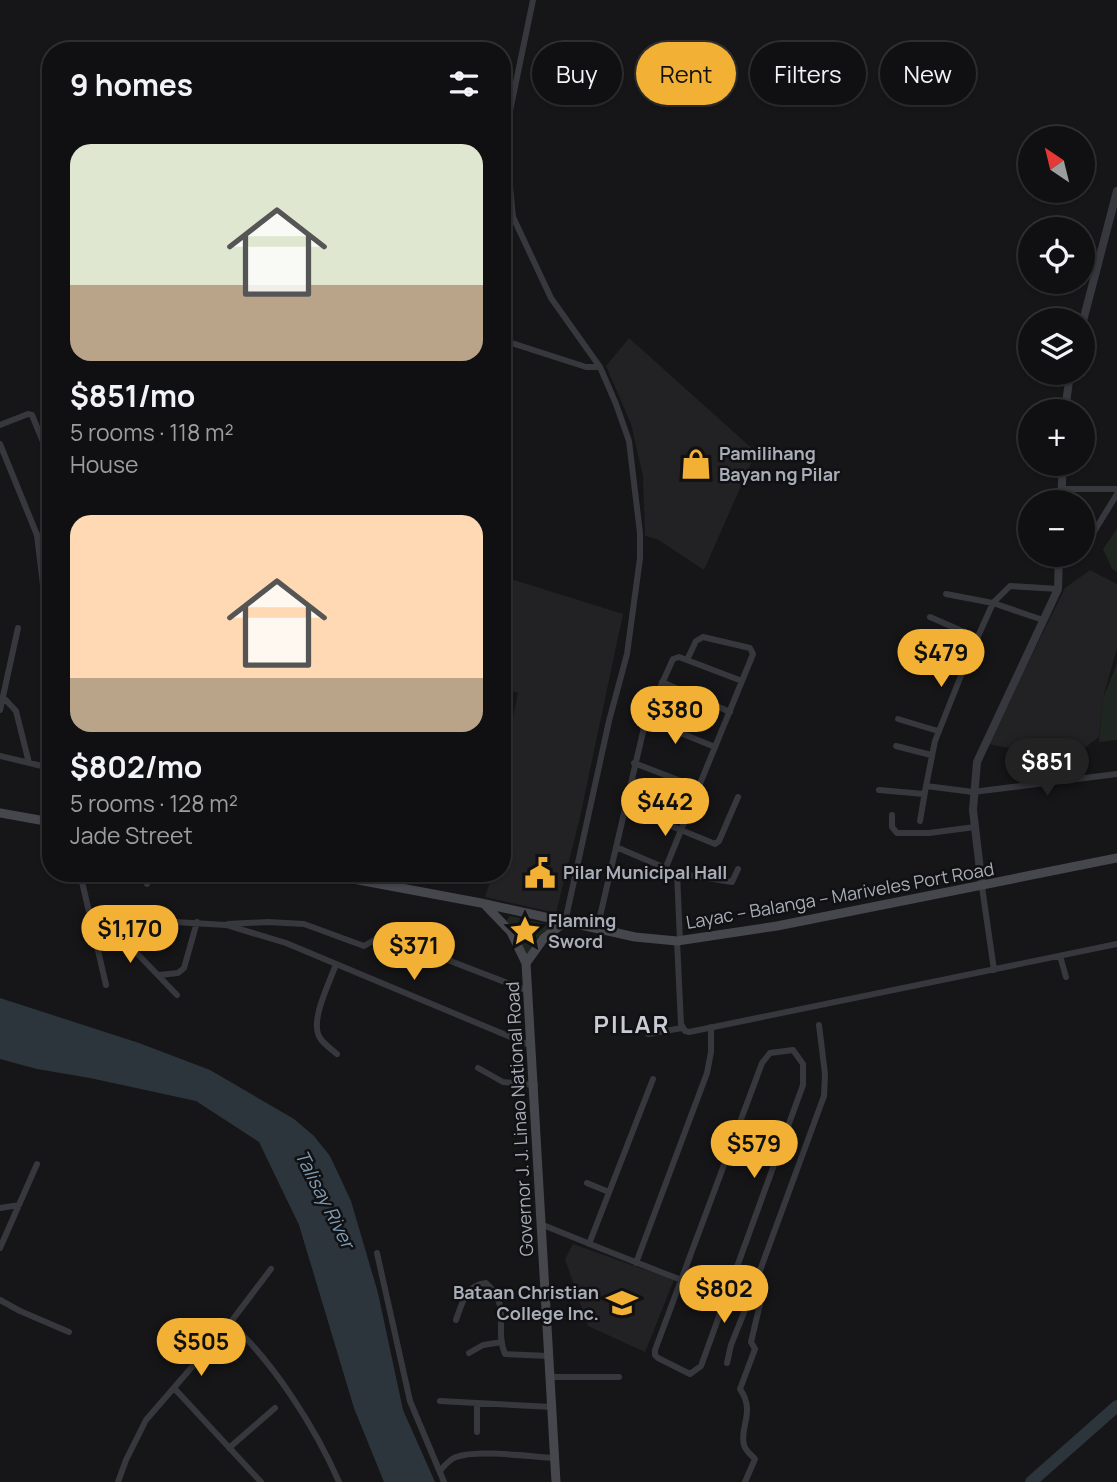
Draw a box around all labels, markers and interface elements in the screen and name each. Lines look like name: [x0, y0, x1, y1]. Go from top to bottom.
chip: Buy: [532, 42, 622, 105]
chip: Rent: [636, 42, 736, 105]
chip: Filters: [750, 42, 866, 105]
chip: New: [880, 42, 976, 105]
text: 9 homes: [70, 64, 193, 105]
icon: filters: [445, 65, 483, 103]
north arrow: [1018, 126, 1096, 203]
map controls: [1018, 126, 1095, 567]
icon: home: [214, 189, 340, 315]
button: locate: [1018, 217, 1095, 294]
button: layers: [1018, 308, 1095, 385]
text: $851/mo: [70, 375, 195, 416]
button: +: [1018, 399, 1095, 476]
text: 5 rooms · 118 m²: [70, 416, 234, 448]
place label: Pamilihang Bayan ng Pilar: [719, 441, 840, 486]
shop icon: Pamilihang Bayan ng Pilar: [679, 447, 713, 481]
text: House: [70, 448, 139, 480]
button: −: [1018, 490, 1095, 567]
icon: home: [214, 560, 340, 686]
pin: $479: [900, 630, 982, 689]
text: $479: [913, 636, 969, 668]
pin: $380: [634, 686, 716, 746]
text: $380: [646, 693, 704, 725]
pin: $851: [1006, 738, 1088, 798]
text: $851: [1021, 745, 1073, 777]
text: $802/mo: [70, 746, 202, 787]
pin: $442: [624, 778, 706, 838]
text: $442: [637, 785, 693, 817]
text: 5 rooms · 128 m²: [70, 787, 238, 819]
text: Jade Street: [70, 819, 193, 851]
public building icon: Pilar Municipal Hall: [523, 856, 557, 890]
street label: Layac – Balanga – Mariveles Port Road: [684, 856, 996, 934]
place label: Pilar Municipal Hall: [563, 860, 727, 884]
pin: $1,170: [73, 906, 187, 965]
place label: Flaming Sword: [548, 908, 616, 953]
text: $1,170: [97, 912, 163, 944]
place icon: Flaming Sword: [508, 914, 542, 948]
pin: $371: [373, 922, 455, 982]
text: $371: [389, 929, 439, 961]
street label: Governor J. J. Linao National Road: [500, 981, 538, 1257]
district label: PILAR: [594, 1007, 670, 1040]
pin: $579: [713, 1120, 795, 1180]
text: $579: [727, 1127, 781, 1159]
water label: Talisay River: [289, 1145, 362, 1254]
pin: $802: [683, 1266, 765, 1325]
text: $802: [695, 1272, 753, 1304]
place label: Bataan Christian College Inc.: [453, 1280, 599, 1325]
school or university icon: Bataan Christian College Inc.: [605, 1286, 639, 1320]
pin: $505: [160, 1318, 242, 1378]
text: $505: [173, 1325, 229, 1357]

